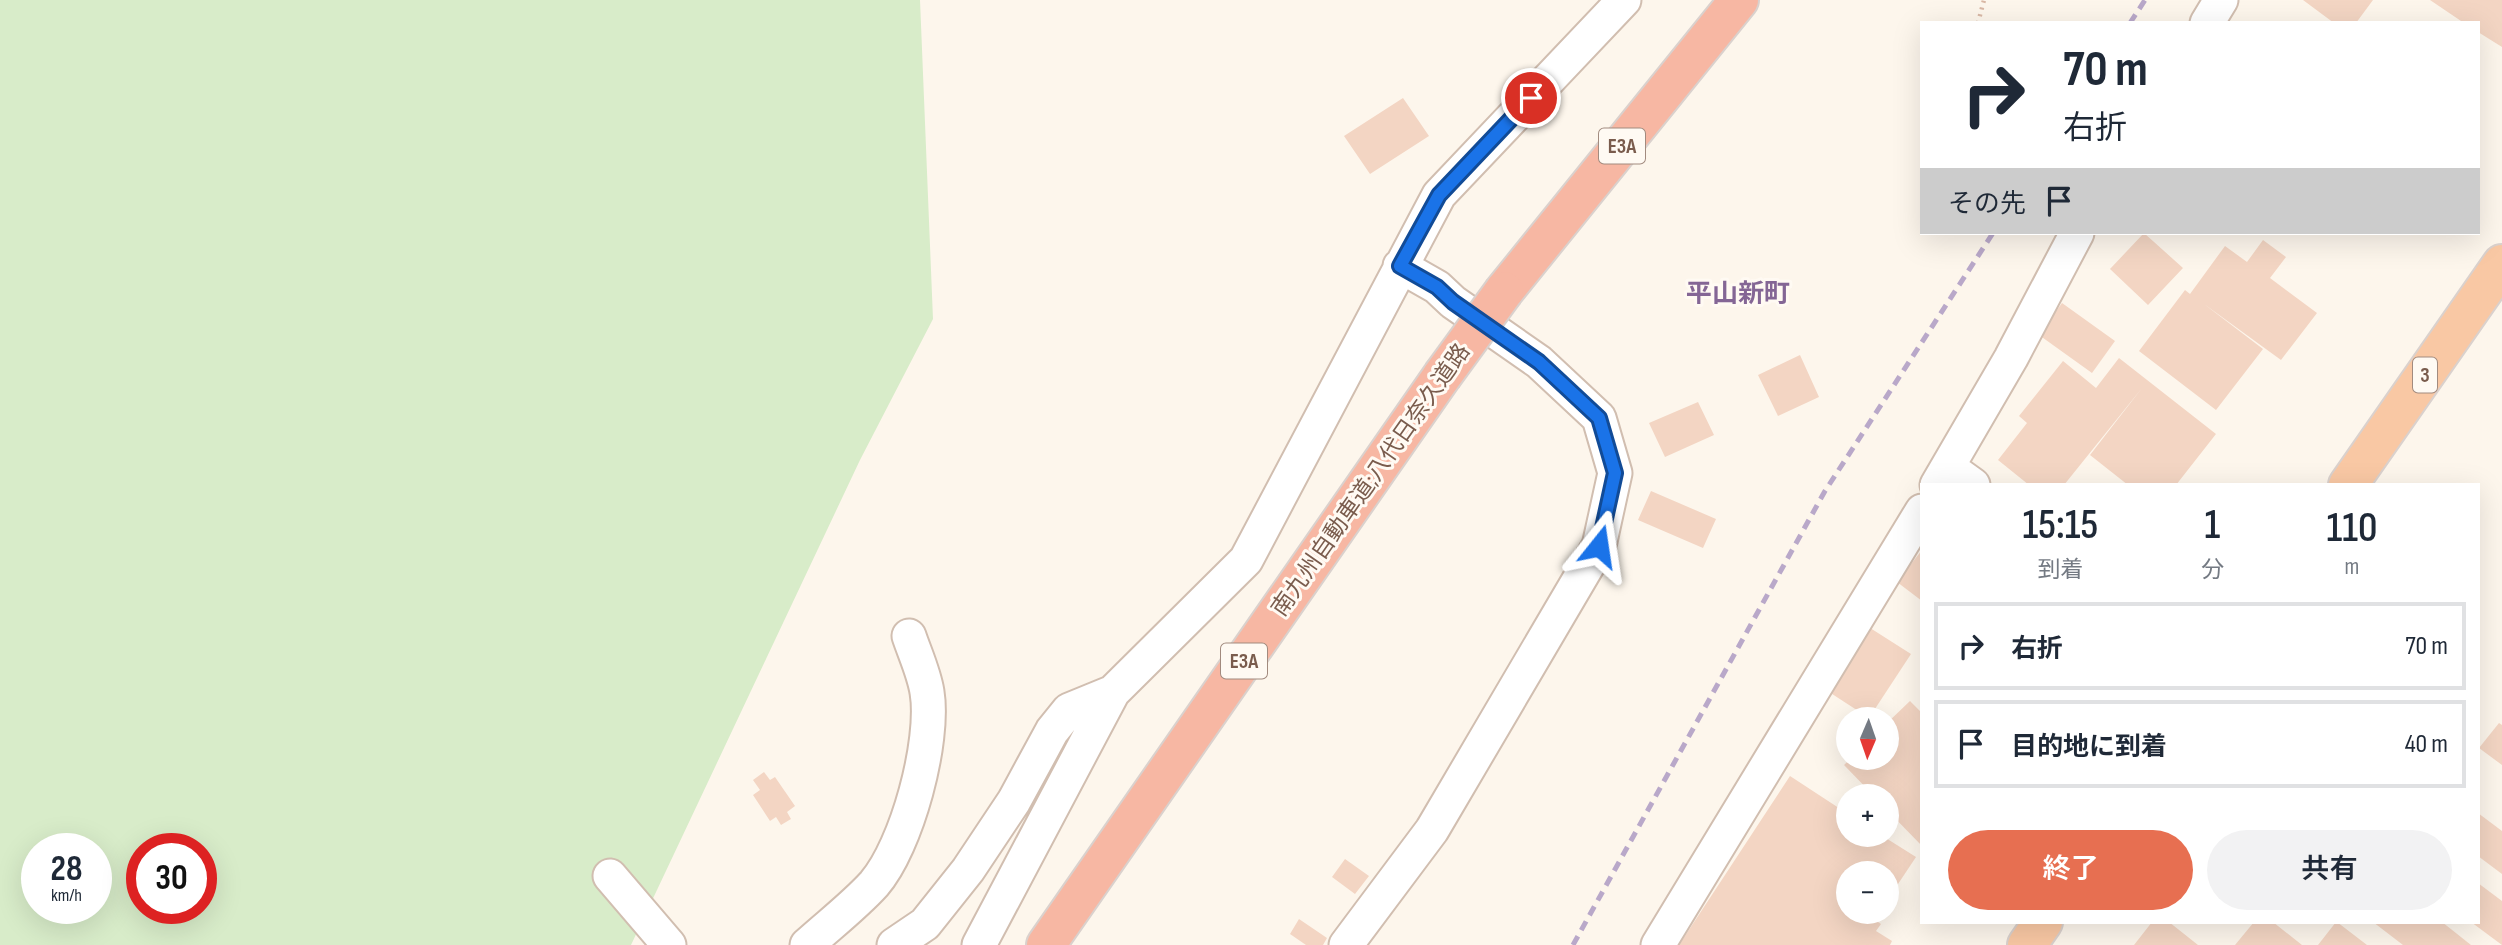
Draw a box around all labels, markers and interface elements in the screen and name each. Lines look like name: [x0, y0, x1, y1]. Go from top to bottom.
text: 70 m: [2063, 41, 2148, 100]
icon: right: [1948, 49, 2039, 140]
pin: [1501, 68, 1561, 128]
icon: arrive: [1512, 79, 1550, 117]
text: 右折: [2063, 109, 2127, 148]
road number: E3A: [1599, 128, 1645, 164]
icon: arrive: [2040, 182, 2078, 220]
text: その先: [1948, 189, 2026, 220]
district label: 平山新町: [1686, 279, 1790, 310]
street label: 南九州自動車道;八代日奈久道路: [1266, 338, 1476, 622]
road number: 3: [2413, 358, 2437, 392]
text: 15:15: [2023, 500, 2098, 551]
text: 1: [2205, 500, 2220, 551]
text: 110: [2327, 503, 2377, 554]
position arrow: [1562, 509, 1636, 583]
text: m: [2345, 553, 2359, 581]
text: 到着: [2037, 556, 2083, 584]
text: 分: [2201, 556, 2224, 584]
icon: right: [1952, 627, 1990, 665]
text: 70 m: [2405, 631, 2448, 662]
text: 右折: [2011, 634, 2063, 665]
road number: E3A: [1221, 644, 1267, 678]
north arrow: [1836, 707, 1899, 770]
map controls: [1836, 707, 1899, 924]
icon: arrive: [1952, 725, 1990, 763]
text: 40 m: [2405, 729, 2448, 760]
text: 目的地に到着: [2011, 732, 2167, 763]
button: +: [1836, 784, 1899, 847]
button: 終了: [1948, 830, 2193, 910]
button: 共有: [2207, 830, 2452, 910]
speed limit sign: 30: [126, 833, 217, 924]
text: 28: [51, 848, 82, 891]
button: −: [1836, 861, 1899, 924]
text: km/h: [51, 885, 82, 906]

